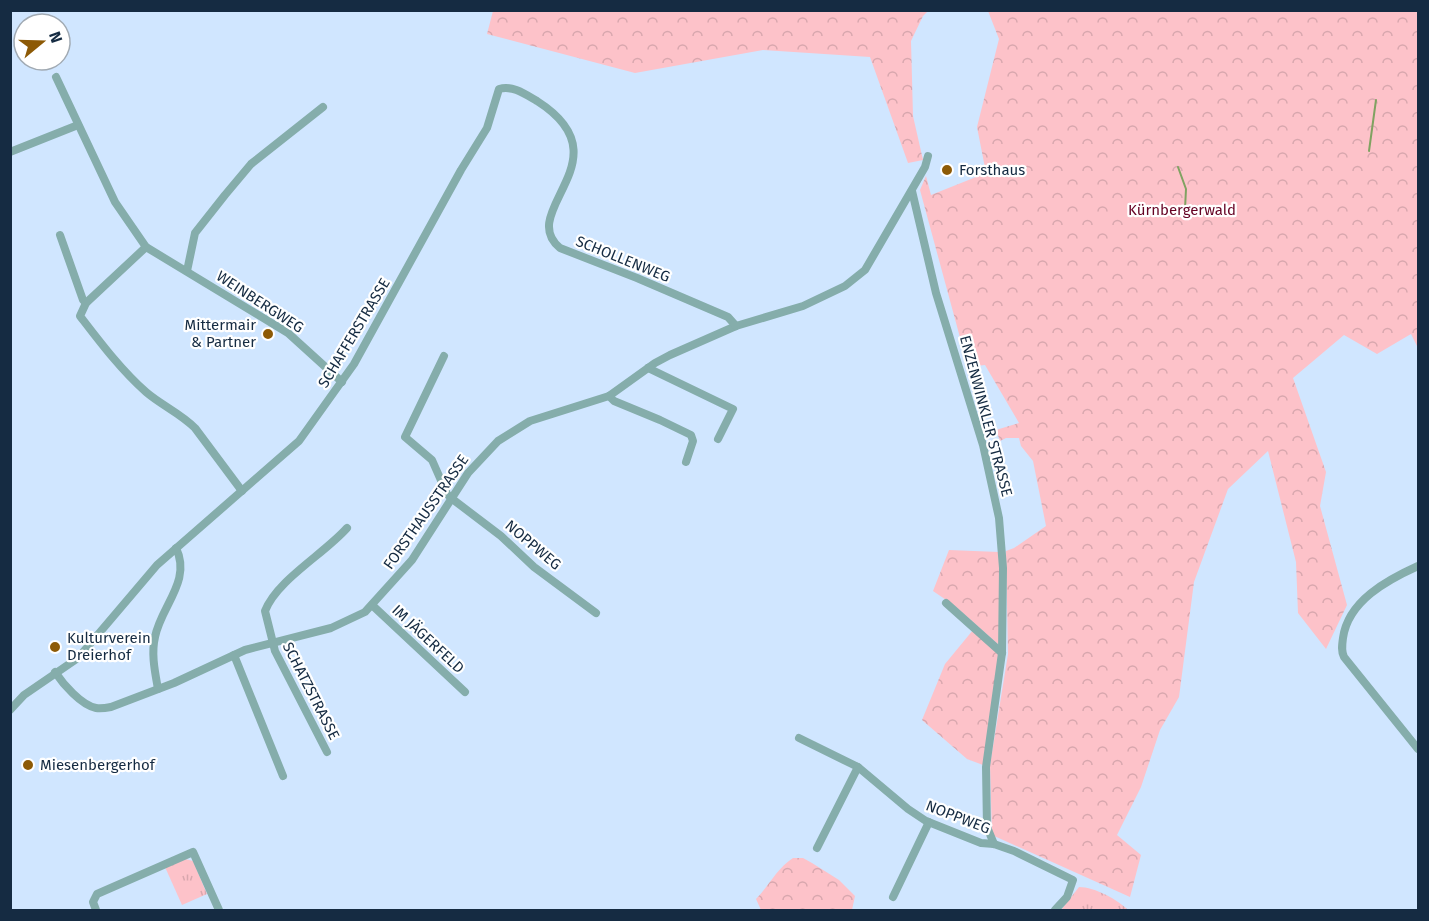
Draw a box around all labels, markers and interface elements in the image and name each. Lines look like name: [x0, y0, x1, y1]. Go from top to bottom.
north arrow: [12, 12, 72, 72]
text: N: [45, 29, 66, 45]
place label: Forsthaus: [959, 161, 1025, 179]
marker: Forsthaus: [940, 163, 954, 177]
park label: Kürnbergerwald: [1128, 201, 1236, 219]
street label: SCHOLLENWEG: [573, 232, 673, 286]
street label: WEINBERGWEG: [213, 267, 307, 337]
street label: SCHAFFERSTRASSE: [314, 275, 394, 391]
place label: Mittermair & Partner: [184, 316, 256, 351]
marker: Mittermair & Partner: [261, 327, 275, 341]
street label: ENZENWINKLER STRASSE: [956, 333, 1016, 499]
street label: FORSTHAUSSTRASSE: [380, 451, 472, 573]
street label: NOPPWEG: [501, 516, 565, 574]
street label: IM JÄGERFELD: [388, 601, 468, 677]
place label: Kulturverein Dreierhof: [67, 629, 151, 664]
street label: SCHATZSTRASSE: [279, 639, 343, 743]
marker: Kulturverein Dreierhof: [48, 640, 62, 654]
place label: Miesenbergerhof: [40, 756, 156, 774]
marker: Miesenbergerhof: [21, 758, 35, 772]
street label: NOPPWEG: [923, 796, 993, 838]

